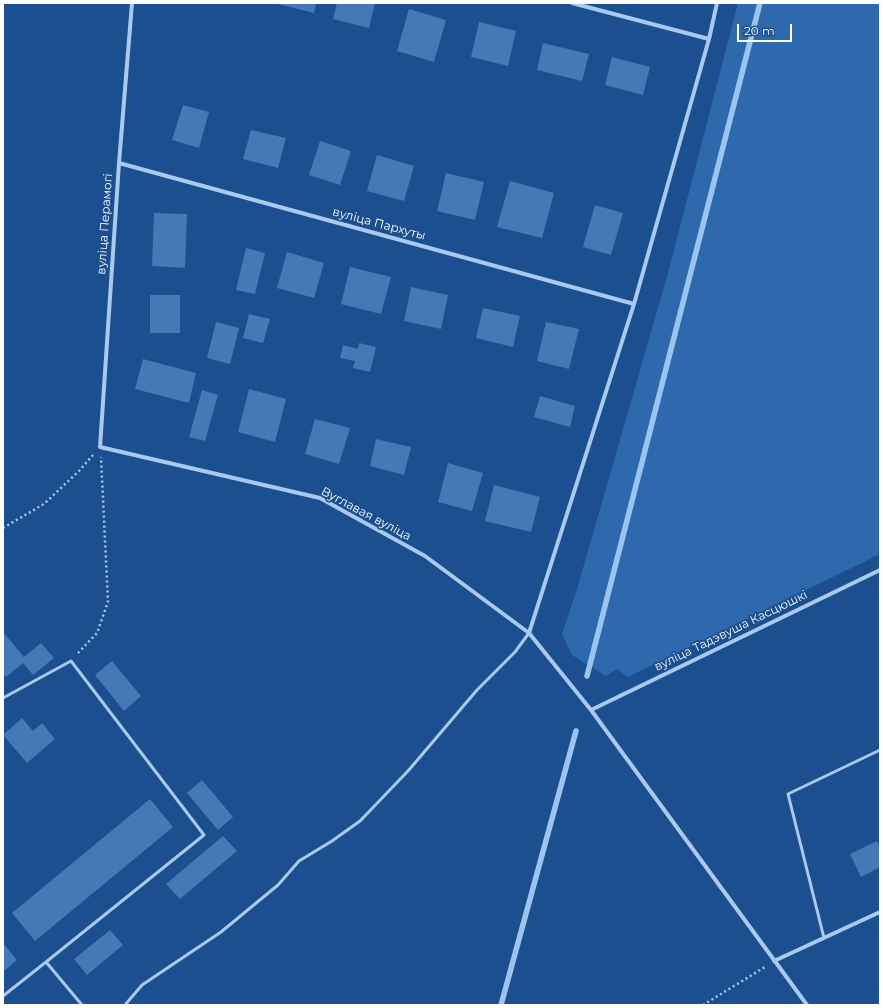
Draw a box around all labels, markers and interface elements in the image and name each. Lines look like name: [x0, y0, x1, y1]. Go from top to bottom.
scale bar: [739, 16, 794, 42]
text: 20 m: [744, 23, 775, 38]
street label: вуліца Перамогі: [94, 173, 116, 275]
street label: вуліца Пархуты: [331, 205, 427, 243]
street label: Вуглавая вуліца: [318, 484, 414, 544]
street label: вуліца Тадэвуша Касцюшкі: [652, 588, 810, 674]

